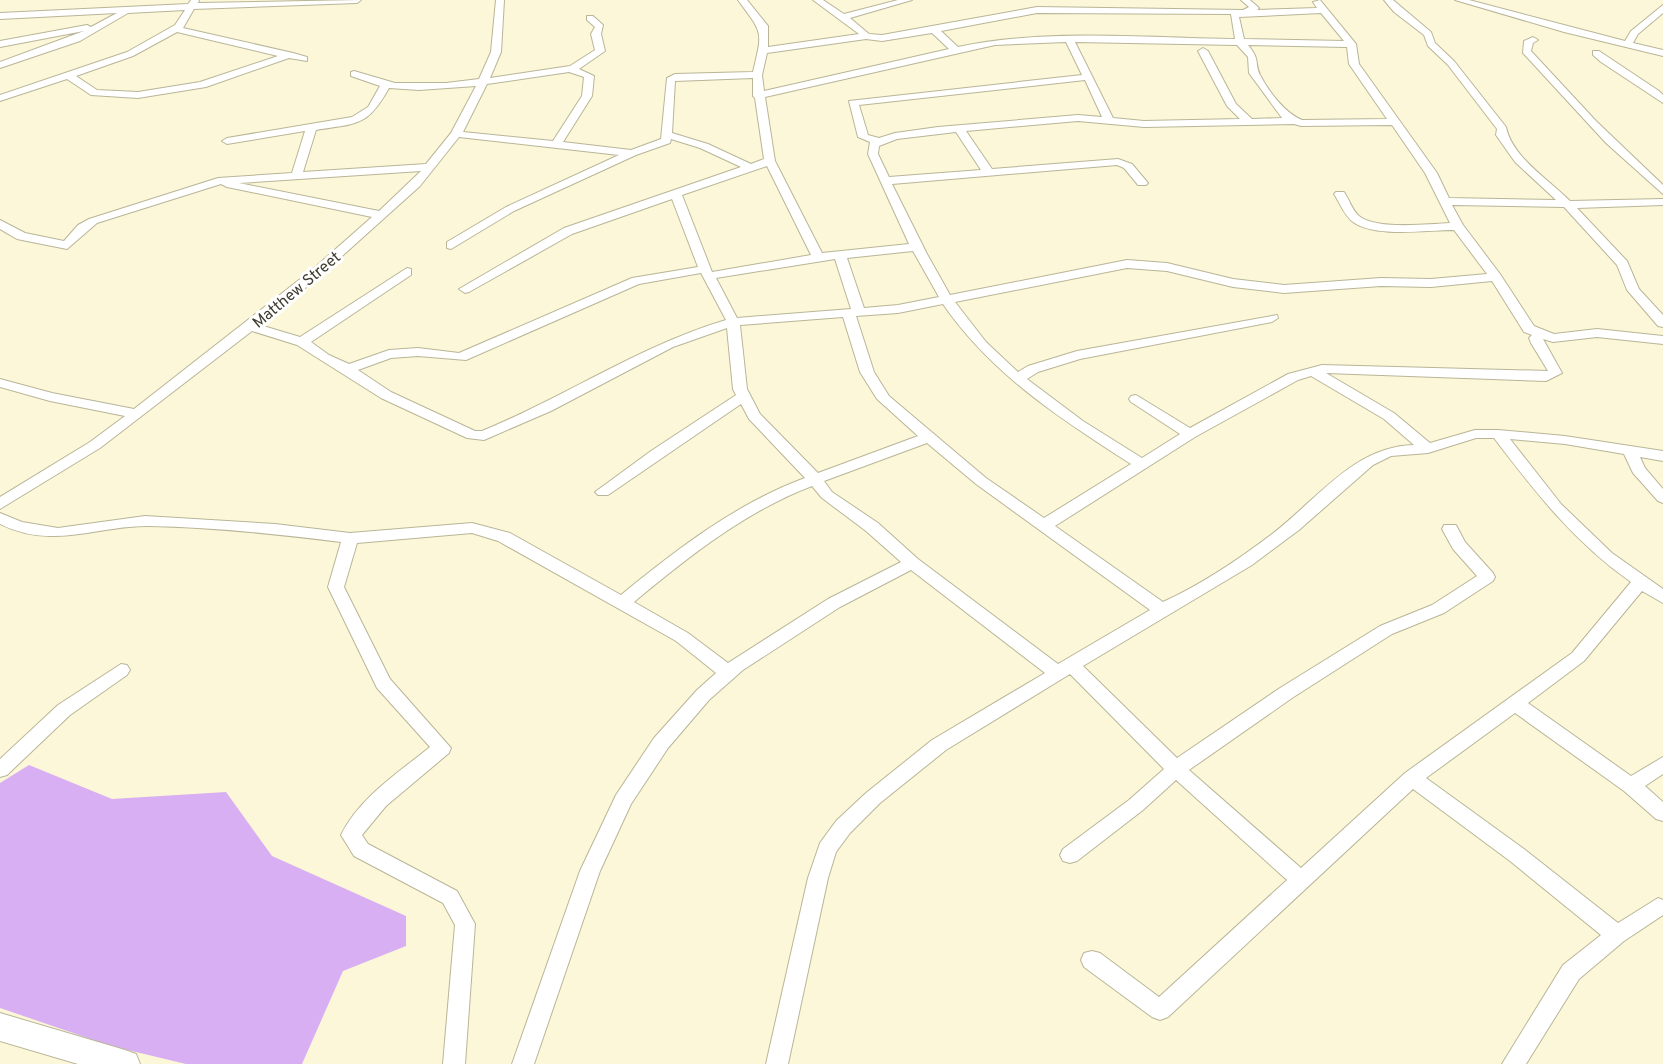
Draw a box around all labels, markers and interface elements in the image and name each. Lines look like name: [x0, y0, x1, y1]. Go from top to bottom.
street label: Matthew Street: [249, 248, 345, 333]

